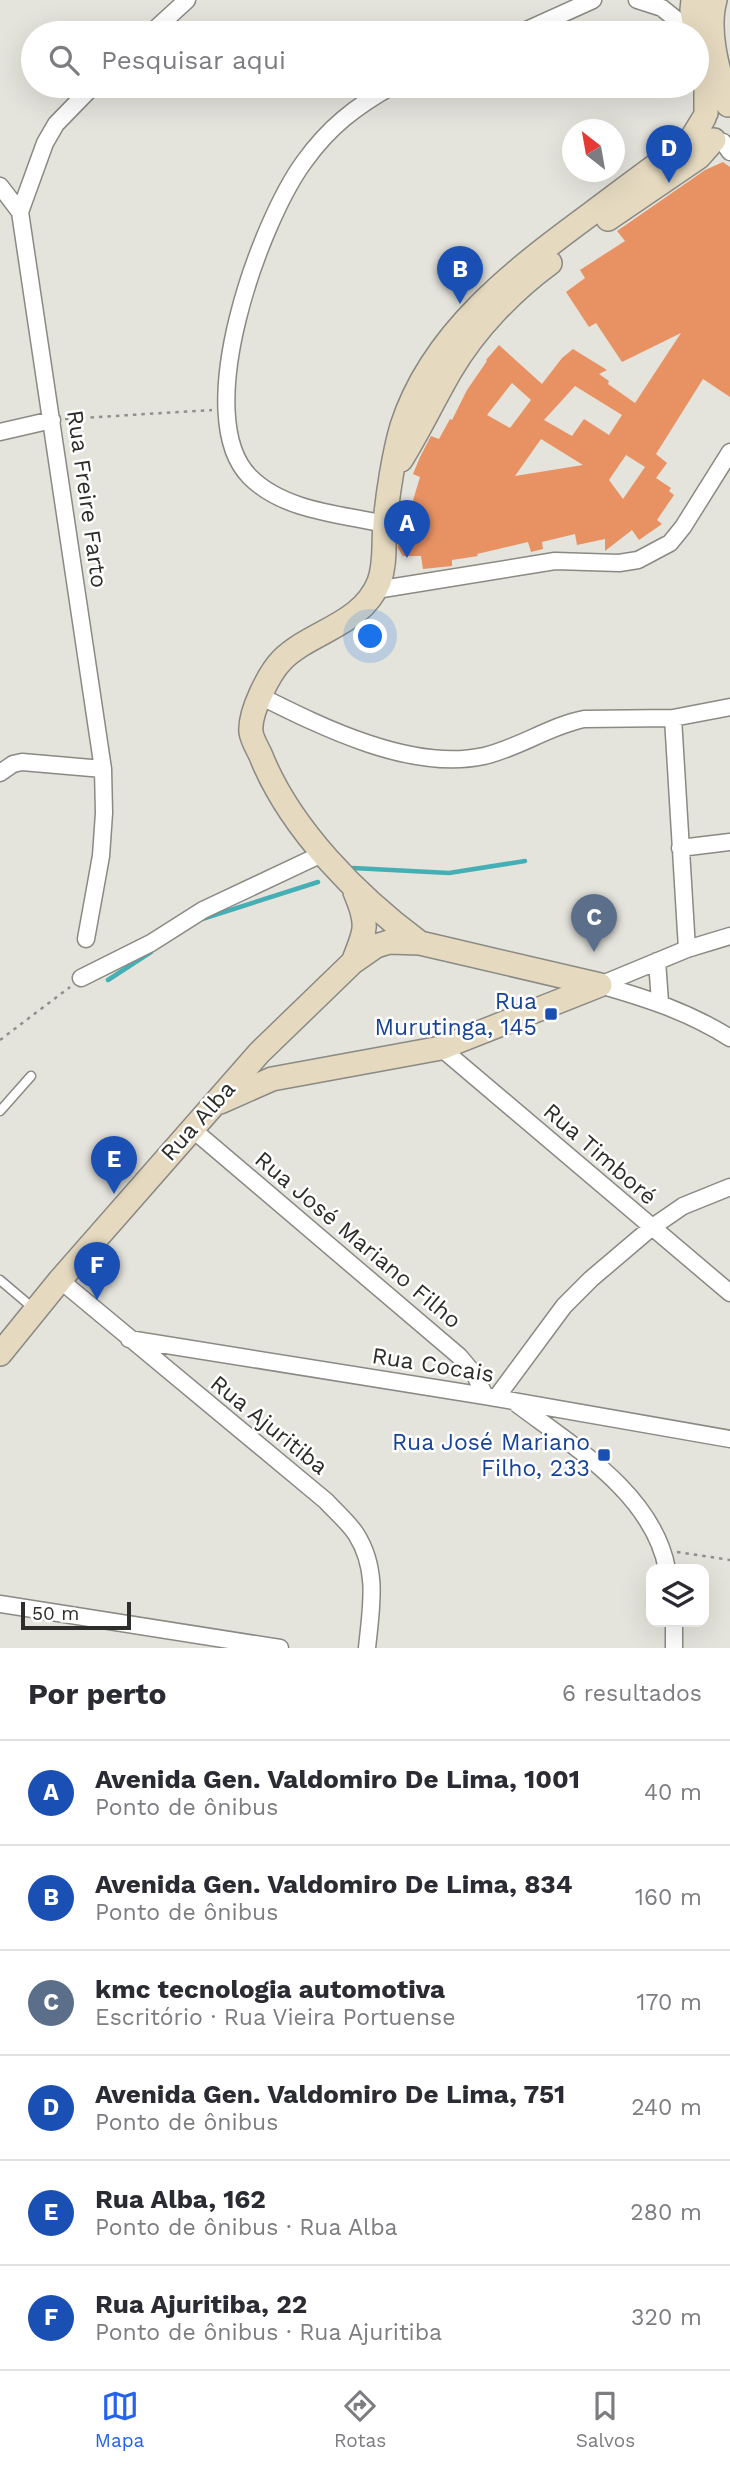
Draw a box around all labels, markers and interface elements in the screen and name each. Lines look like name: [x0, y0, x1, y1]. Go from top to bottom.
search box: [21, 21, 709, 98]
icon: search: [45, 41, 83, 79]
text: Pesquisar aqui: [101, 45, 286, 75]
north arrow: [562, 119, 625, 182]
pin: D: [646, 125, 692, 183]
pin: B: [437, 246, 483, 304]
street label: Rua Freire Farto: [61, 408, 113, 590]
pin: A: [384, 500, 430, 558]
your location: [353, 619, 387, 653]
pin: C: [571, 894, 617, 952]
place label: Rua Murutinga, 145: [375, 988, 537, 1041]
marker: Rua Murutinga, 145: [543, 1006, 559, 1022]
street label: Rua Alba: [155, 1075, 241, 1167]
street label: Rua Timboré: [538, 1098, 662, 1210]
pin: E: [91, 1136, 137, 1194]
street label: Rua José Mariano Filho: [249, 1146, 467, 1334]
pin: F: [74, 1242, 120, 1300]
street label: Rua Cocais: [370, 1342, 496, 1388]
street label: Rua Ajuritiba: [205, 1370, 333, 1480]
place label: Rua José Mariano Filho, 233: [392, 1429, 590, 1482]
marker: Rua José Mariano Filho, 233: [596, 1447, 612, 1463]
map controls: [646, 1564, 709, 1627]
button: layers: [646, 1564, 709, 1627]
scale bar: [21, 1599, 131, 1631]
text: 50 m: [32, 1602, 79, 1625]
text: Por perto: [28, 1676, 166, 1711]
text: 6 resultados: [562, 1680, 702, 1707]
text: Avenida Gen. Valdomiro De Lima, 1001: [95, 1764, 580, 1794]
text: A: [43, 1779, 59, 1806]
text: 40 m: [644, 1779, 702, 1806]
text: Ponto de ônibus: [95, 1794, 278, 1821]
text: Avenida Gen. Valdomiro De Lima, 834: [95, 1869, 573, 1899]
text: B: [43, 1884, 59, 1911]
text: 160 m: [635, 1884, 702, 1911]
text: Ponto de ônibus: [95, 1899, 278, 1926]
text: kmc tecnologia automotiva: [95, 1974, 445, 2004]
text: C: [43, 1989, 59, 2016]
text: 170 m: [637, 1989, 702, 2016]
text: Escritório · Rua Vieira Portuense: [95, 2004, 455, 2031]
text: Avenida Gen. Valdomiro De Lima, 751: [95, 2079, 565, 2109]
text: D: [43, 2094, 59, 2121]
text: 240 m: [631, 2094, 702, 2121]
text: Ponto de ônibus: [95, 2109, 278, 2136]
text: Rua Alba, 162: [95, 2184, 266, 2214]
text: E: [44, 2199, 58, 2226]
text: 280 m: [630, 2199, 702, 2226]
text: Ponto de ônibus · Rua Alba: [95, 2214, 398, 2241]
text: Rua Ajuritiba, 22: [95, 2289, 307, 2319]
text: F: [44, 2304, 58, 2331]
text: 320 m: [631, 2304, 702, 2331]
text: Ponto de ônibus · Rua Ajuritiba: [95, 2319, 442, 2346]
tab: Mapa: [95, 2387, 144, 2452]
tab: Rotas: [334, 2387, 386, 2452]
tab: Salvos: [576, 2387, 635, 2452]

